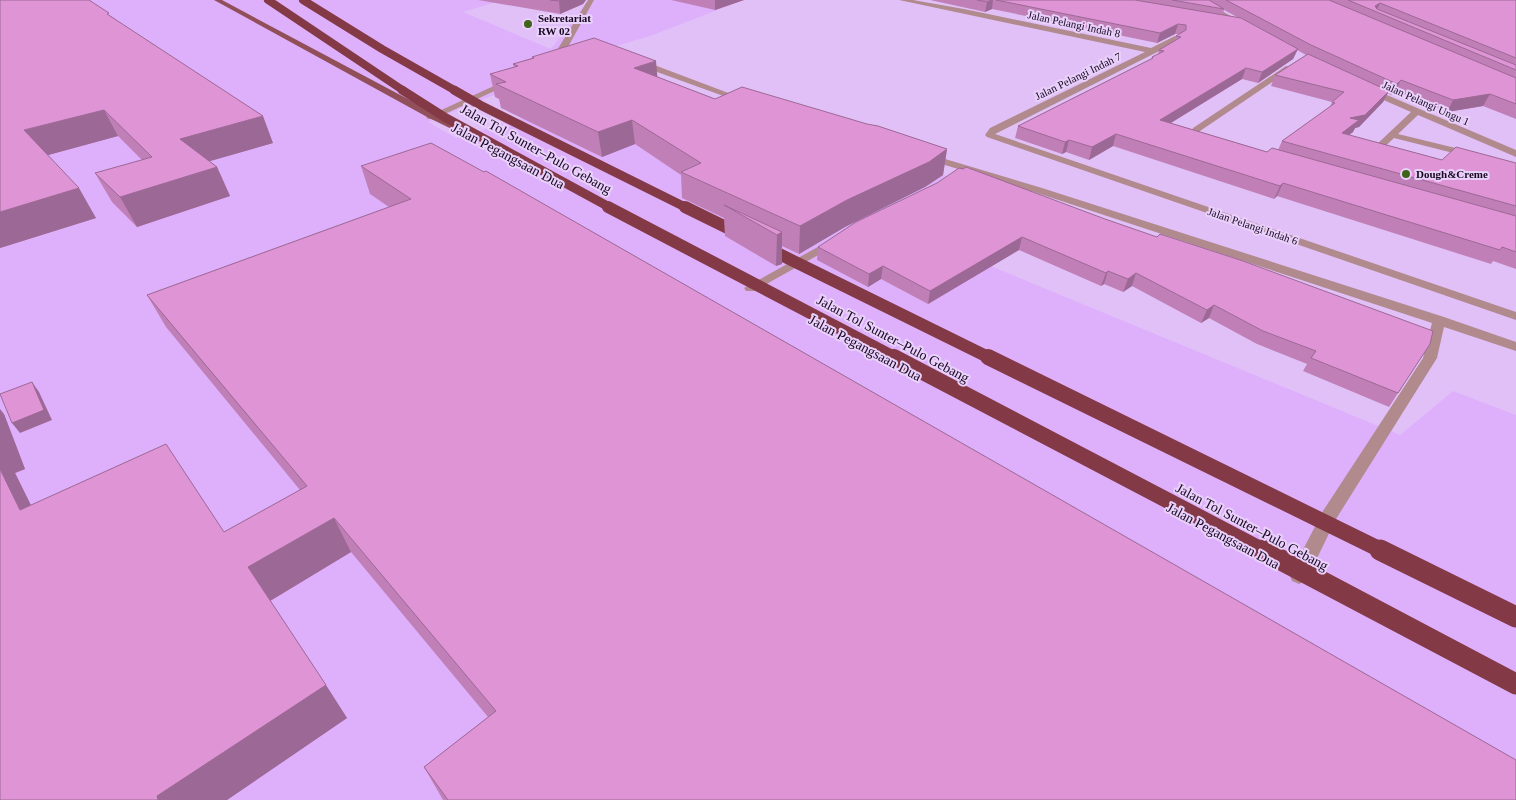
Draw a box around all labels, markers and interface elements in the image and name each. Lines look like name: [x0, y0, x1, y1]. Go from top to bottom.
street label: Jalan Pelangi Indah 8: [1027, 8, 1122, 40]
place label: Sekretariat RW 02: [538, 12, 591, 37]
marker: Sekretariat RW 02: [522, 18, 534, 30]
street label: Jalan Pelangi Indah 7: [1033, 50, 1123, 102]
street label: Jalan Pelangi Ungu 1: [1381, 78, 1471, 128]
street label: Jalan Tol Sunter–Pulo Gebang: [458, 101, 614, 197]
street label: Jalan Pegangsaan Dua: [449, 120, 567, 192]
marker: Dough&Creme: [1400, 168, 1412, 180]
place label: Dough&Creme: [1416, 168, 1488, 180]
street label: Jalan Pelangi Indah 6: [1206, 205, 1300, 247]
street label: Jalan Tol Sunter–Pulo Gebang: [814, 292, 972, 386]
street label: Jalan Pegangsaan Dua: [806, 312, 924, 384]
street label: Jalan Tol Sunter–Pulo Gebang: [1173, 480, 1331, 574]
street label: Jalan Pegangsaan Dua: [1164, 500, 1282, 572]

